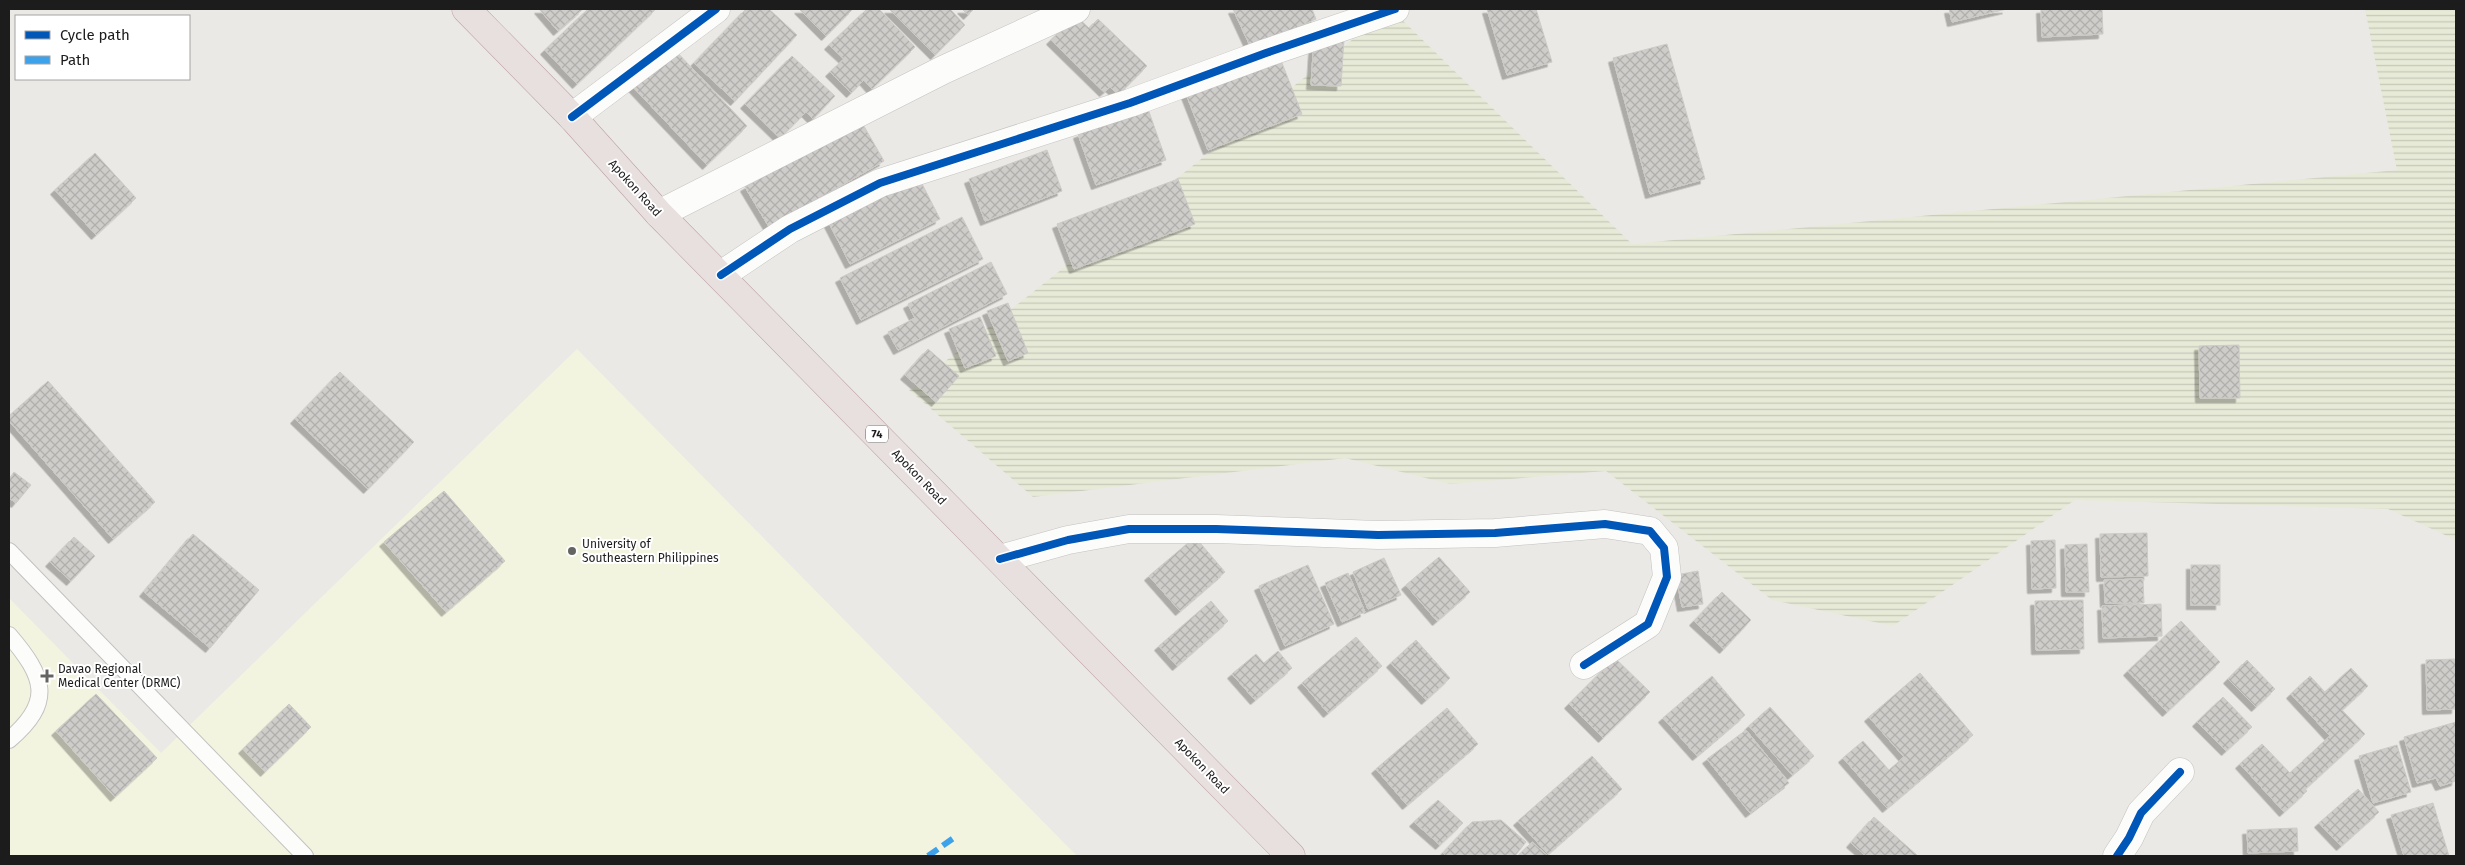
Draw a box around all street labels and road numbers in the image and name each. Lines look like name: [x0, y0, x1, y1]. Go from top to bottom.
street label: Apokon Road: [606, 157, 664, 219]
road number: 74: [866, 426, 888, 442]
street label: Apokon Road: [889, 446, 949, 508]
street label: Apokon Road: [1172, 735, 1232, 797]

